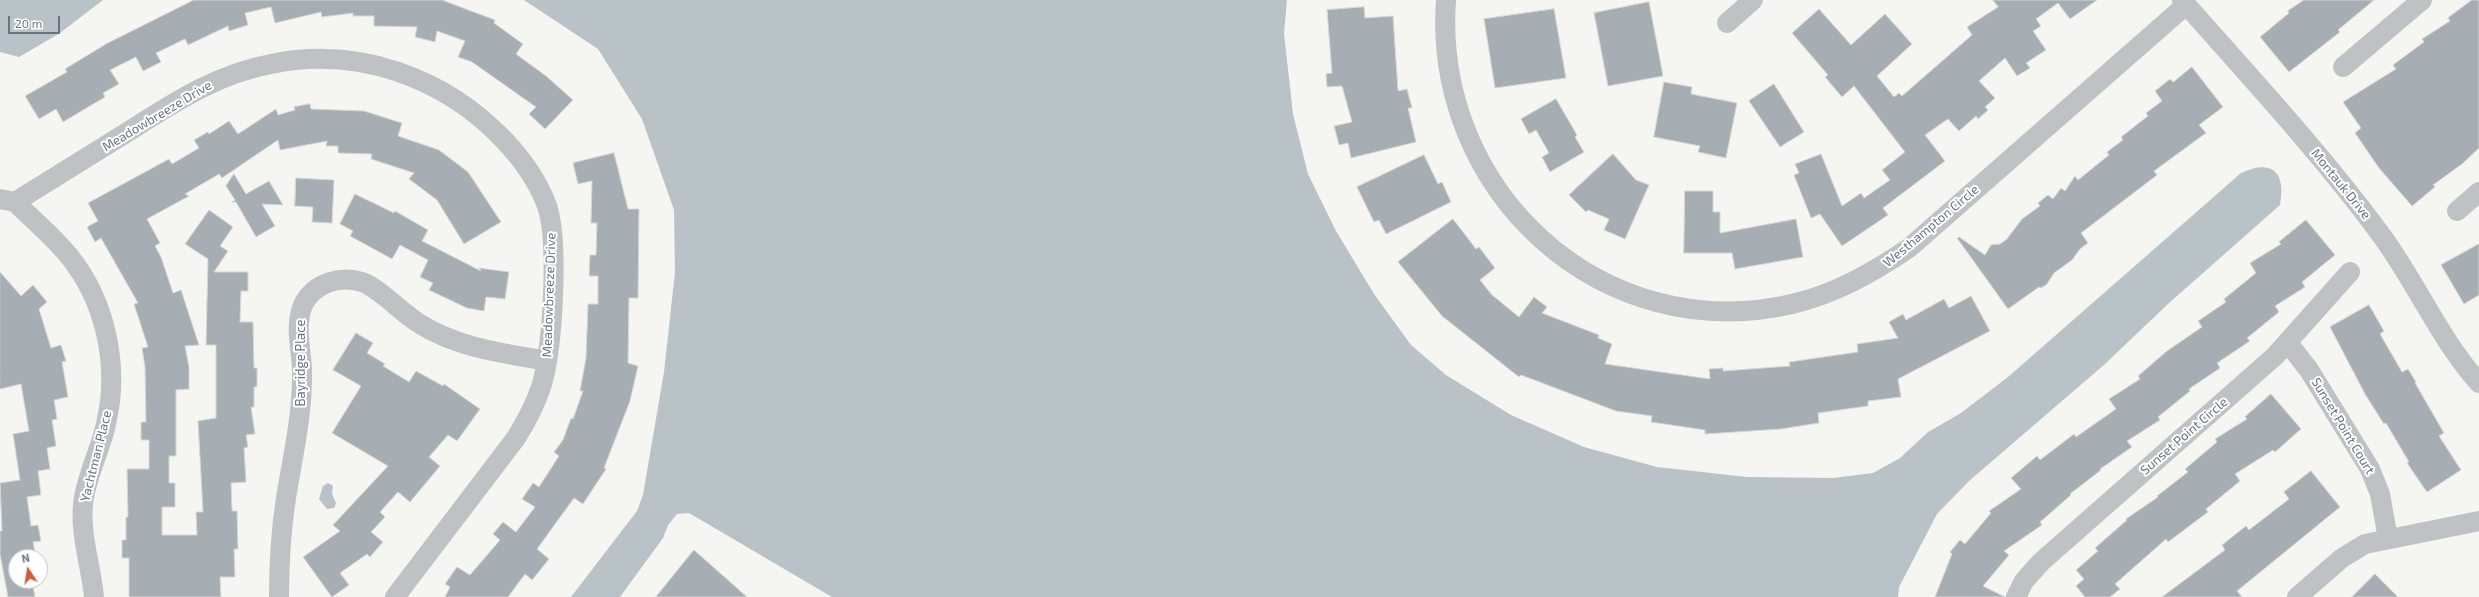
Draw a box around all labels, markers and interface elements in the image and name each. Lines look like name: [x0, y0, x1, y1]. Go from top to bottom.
scale bar: [10, 8, 62, 34]
text: 20 m: [15, 16, 42, 30]
street label: Meadowbreeze Drive: [99, 77, 215, 155]
street label: Montauk Drive: [2308, 146, 2374, 222]
street label: Westhampton Circle: [1880, 181, 1982, 271]
street label: Meadowbreeze Drive: [539, 232, 559, 358]
street label: Bayridge Place: [293, 320, 309, 406]
street label: Sunset Point Court: [2308, 375, 2378, 477]
street label: Sunset Point Circle: [2137, 394, 2231, 478]
street label: Yachtman Place: [77, 409, 115, 503]
north arrow: [8, 549, 48, 589]
text: N: [20, 551, 31, 565]

